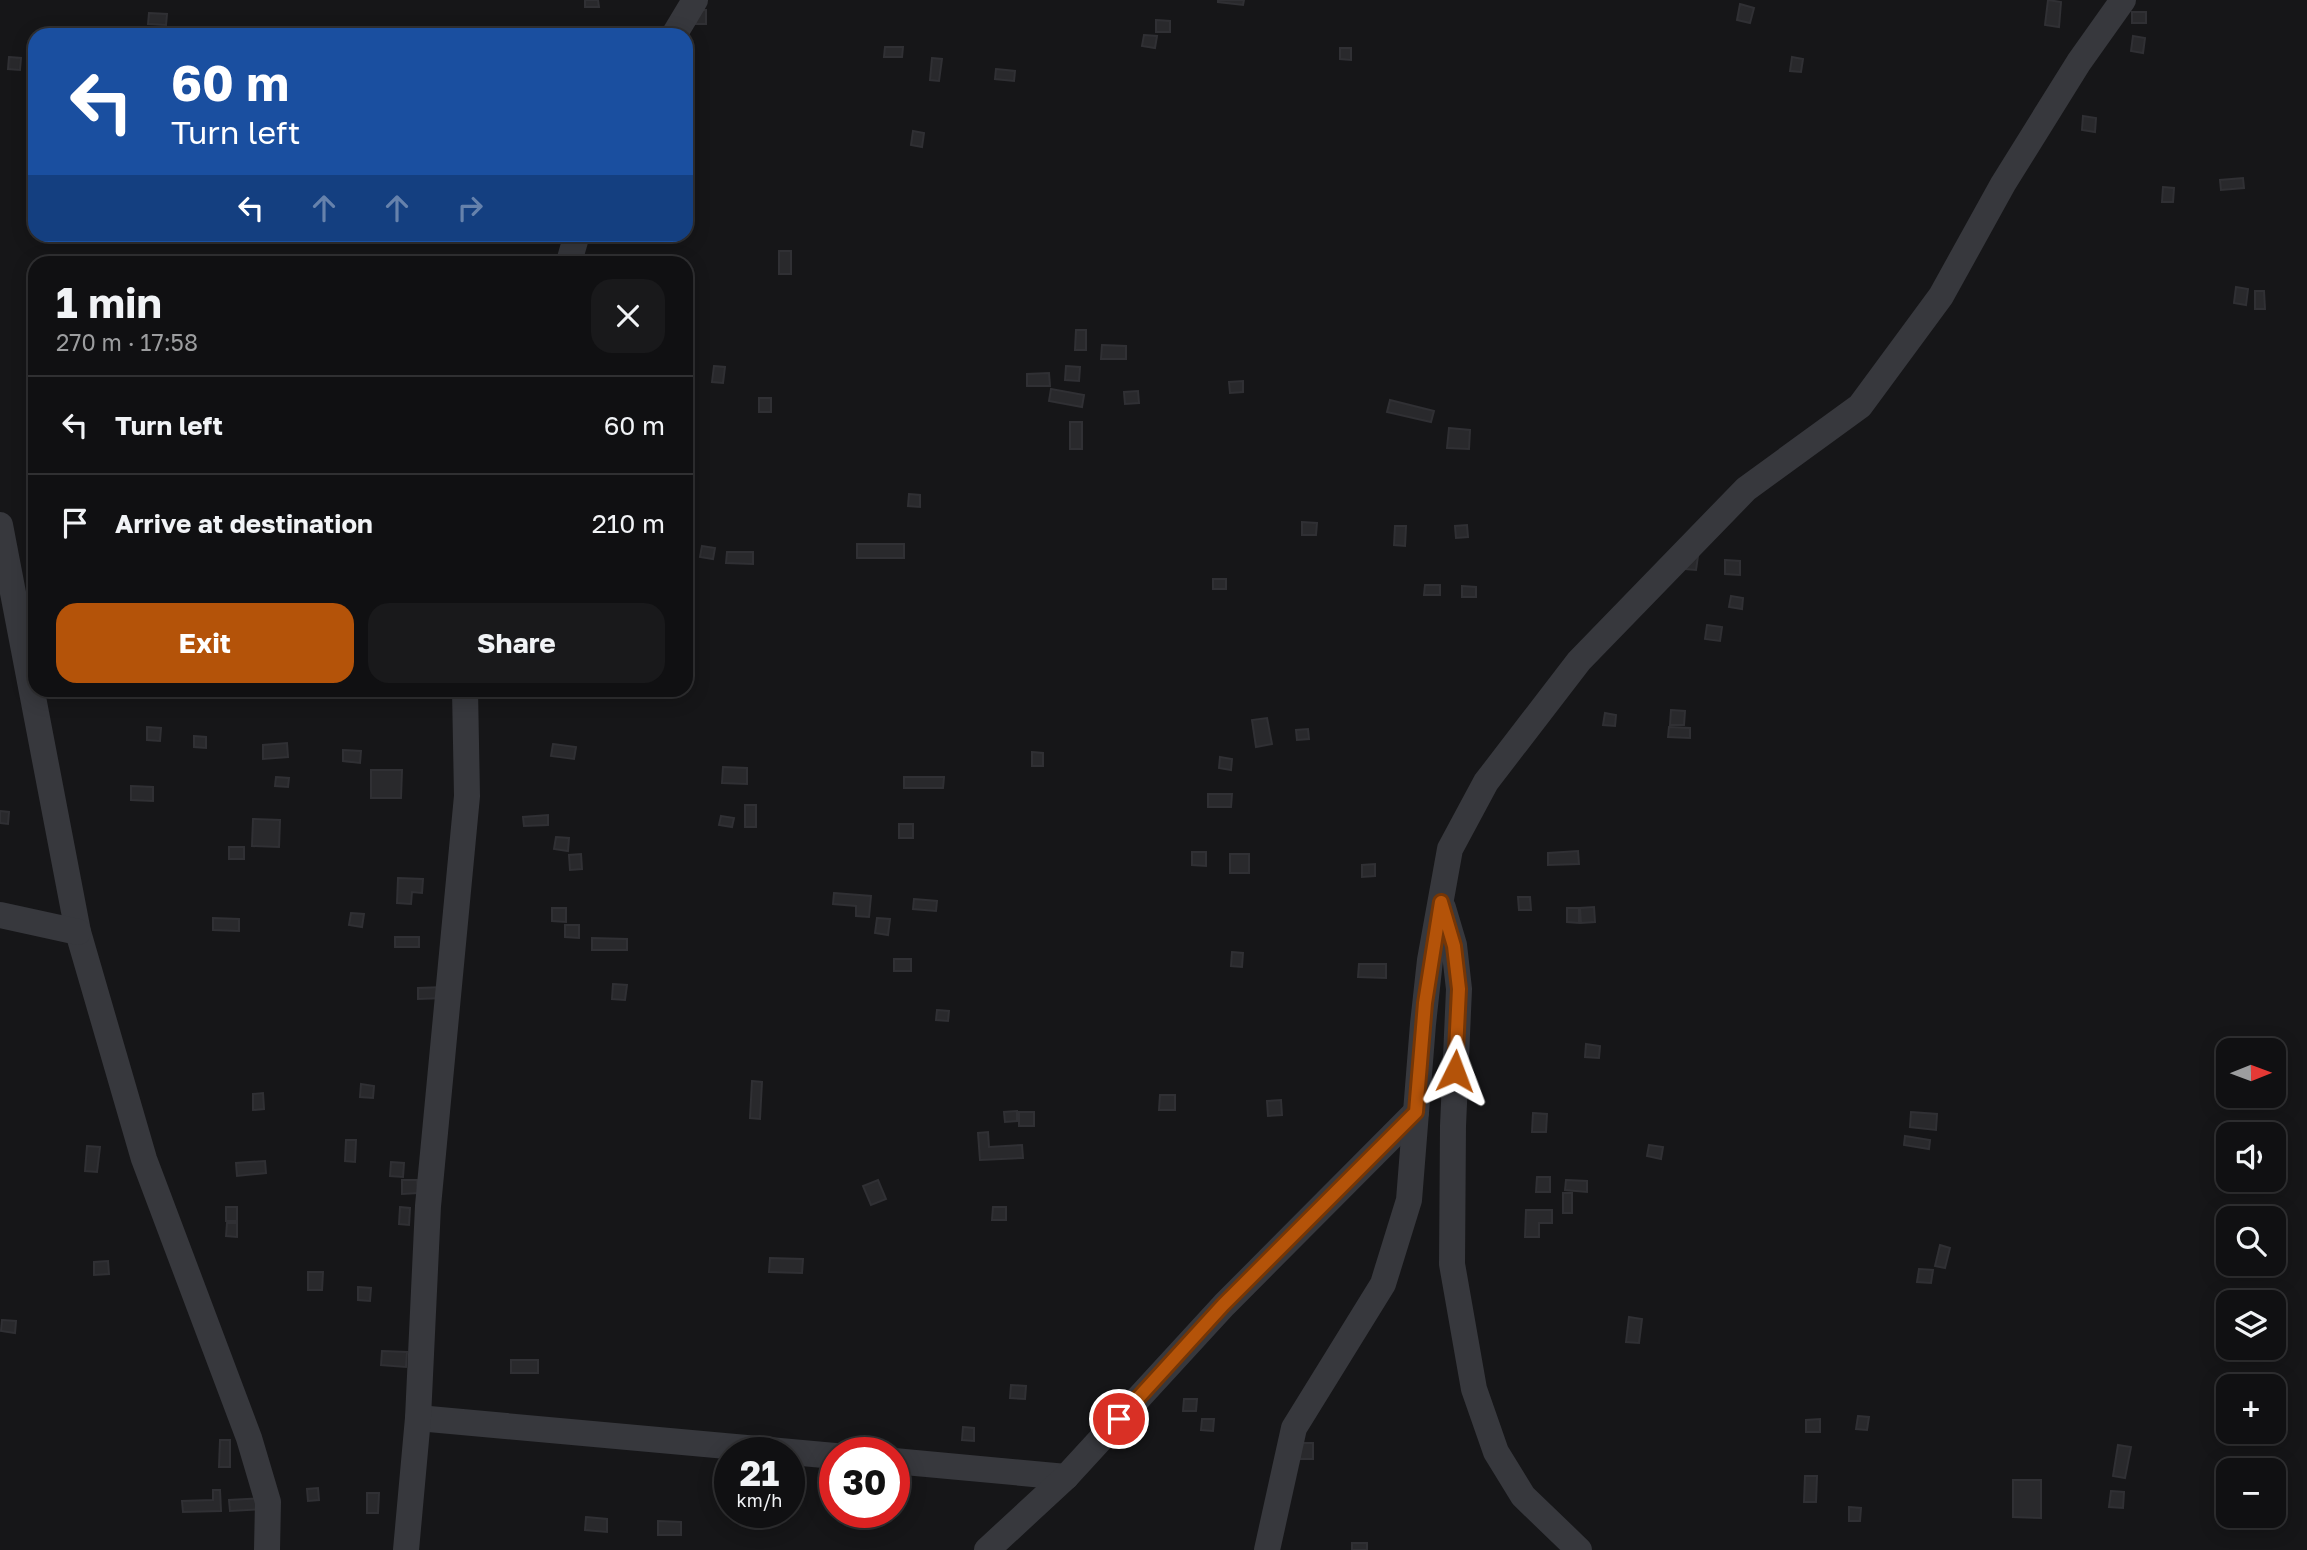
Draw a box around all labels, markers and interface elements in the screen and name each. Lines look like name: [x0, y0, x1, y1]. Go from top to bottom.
text: 60 m: [171, 53, 289, 112]
icon: left: [56, 56, 147, 147]
text: Turn left: [171, 113, 300, 151]
icon: left: [232, 189, 270, 227]
icon: ahead: [305, 189, 343, 227]
icon: ahead: [378, 189, 416, 227]
icon: right: [451, 189, 489, 227]
text: 1 min: [56, 277, 162, 327]
button: close: [591, 279, 665, 353]
text: 270 m · 17:58: [56, 328, 198, 356]
icon: left: [56, 406, 94, 444]
text: Turn left: [115, 410, 223, 441]
text: 60 m: [604, 410, 665, 441]
icon: arrive: [56, 504, 94, 542]
text: Arrive at destination: [115, 508, 373, 539]
text: 210 m: [592, 508, 665, 539]
button: Exit: [56, 603, 354, 683]
button: Share: [368, 603, 665, 683]
position arrow: [1418, 1034, 1492, 1108]
north arrow: [2216, 1038, 2286, 1108]
map controls: [2216, 1038, 2286, 1528]
button: sound: [2216, 1122, 2286, 1192]
button: search: [2216, 1206, 2286, 1276]
button: layers: [2216, 1290, 2286, 1360]
button: +: [2216, 1374, 2286, 1444]
pin: [1089, 1389, 1149, 1449]
icon: arrive: [1100, 1400, 1138, 1438]
speed limit sign: 30: [819, 1437, 910, 1528]
text: 21: [740, 1452, 779, 1494]
button: −: [2216, 1458, 2286, 1528]
text: km/h: [737, 1489, 782, 1511]

